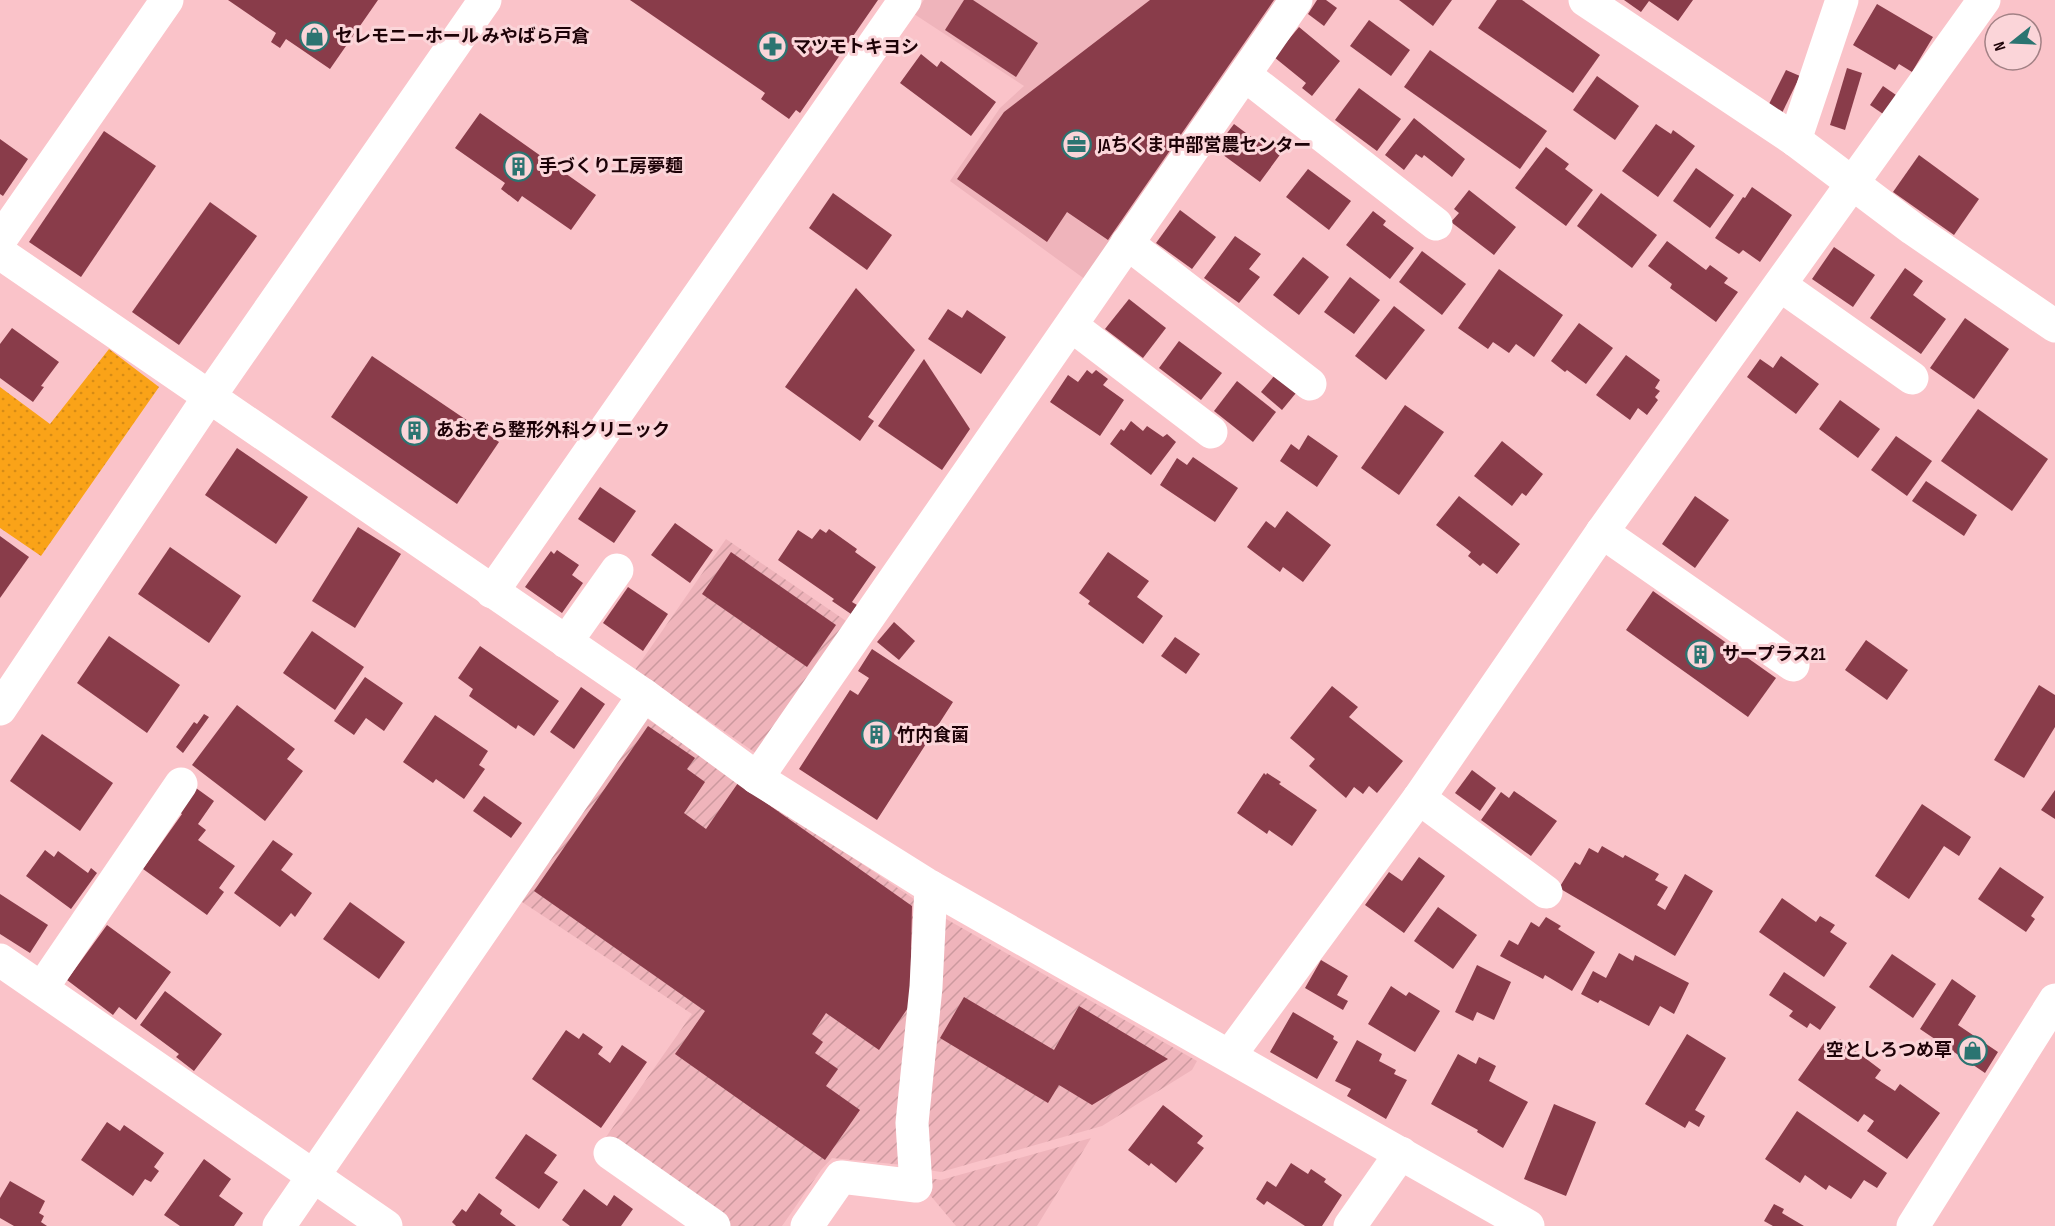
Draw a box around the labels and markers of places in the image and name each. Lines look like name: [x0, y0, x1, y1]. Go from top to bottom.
shop icon: セレモニーホール みやばら戸倉: [298, 20, 330, 52]
place label: セレモニーホール みやばら戸倉: [335, 26, 590, 47]
pharmacy icon: マツモトキヨシ: [756, 31, 788, 63]
place label: マツモトキヨシ: [793, 37, 919, 58]
office icon: JAちくま 中部営農センター: [1061, 129, 1093, 161]
place label: JAちくま 中部営農センター: [1097, 135, 1311, 156]
building icon: 手づくり工房夢麺: [502, 150, 534, 182]
place label: 手づくり工房夢麺: [539, 156, 683, 177]
building icon: あおぞら整形外科クリニック: [399, 414, 431, 446]
place label: あおぞら整形外科クリニック: [436, 420, 670, 441]
building icon: サープラス21: [1685, 638, 1717, 670]
place label: サープラス21: [1722, 644, 1826, 665]
building icon: 竹内食菌: [860, 719, 892, 751]
place label: 竹内食菌: [897, 725, 969, 746]
shop icon: 空としろつめ草: [1957, 1034, 1989, 1066]
place label: 空としろつめ草: [1826, 1040, 1952, 1061]

